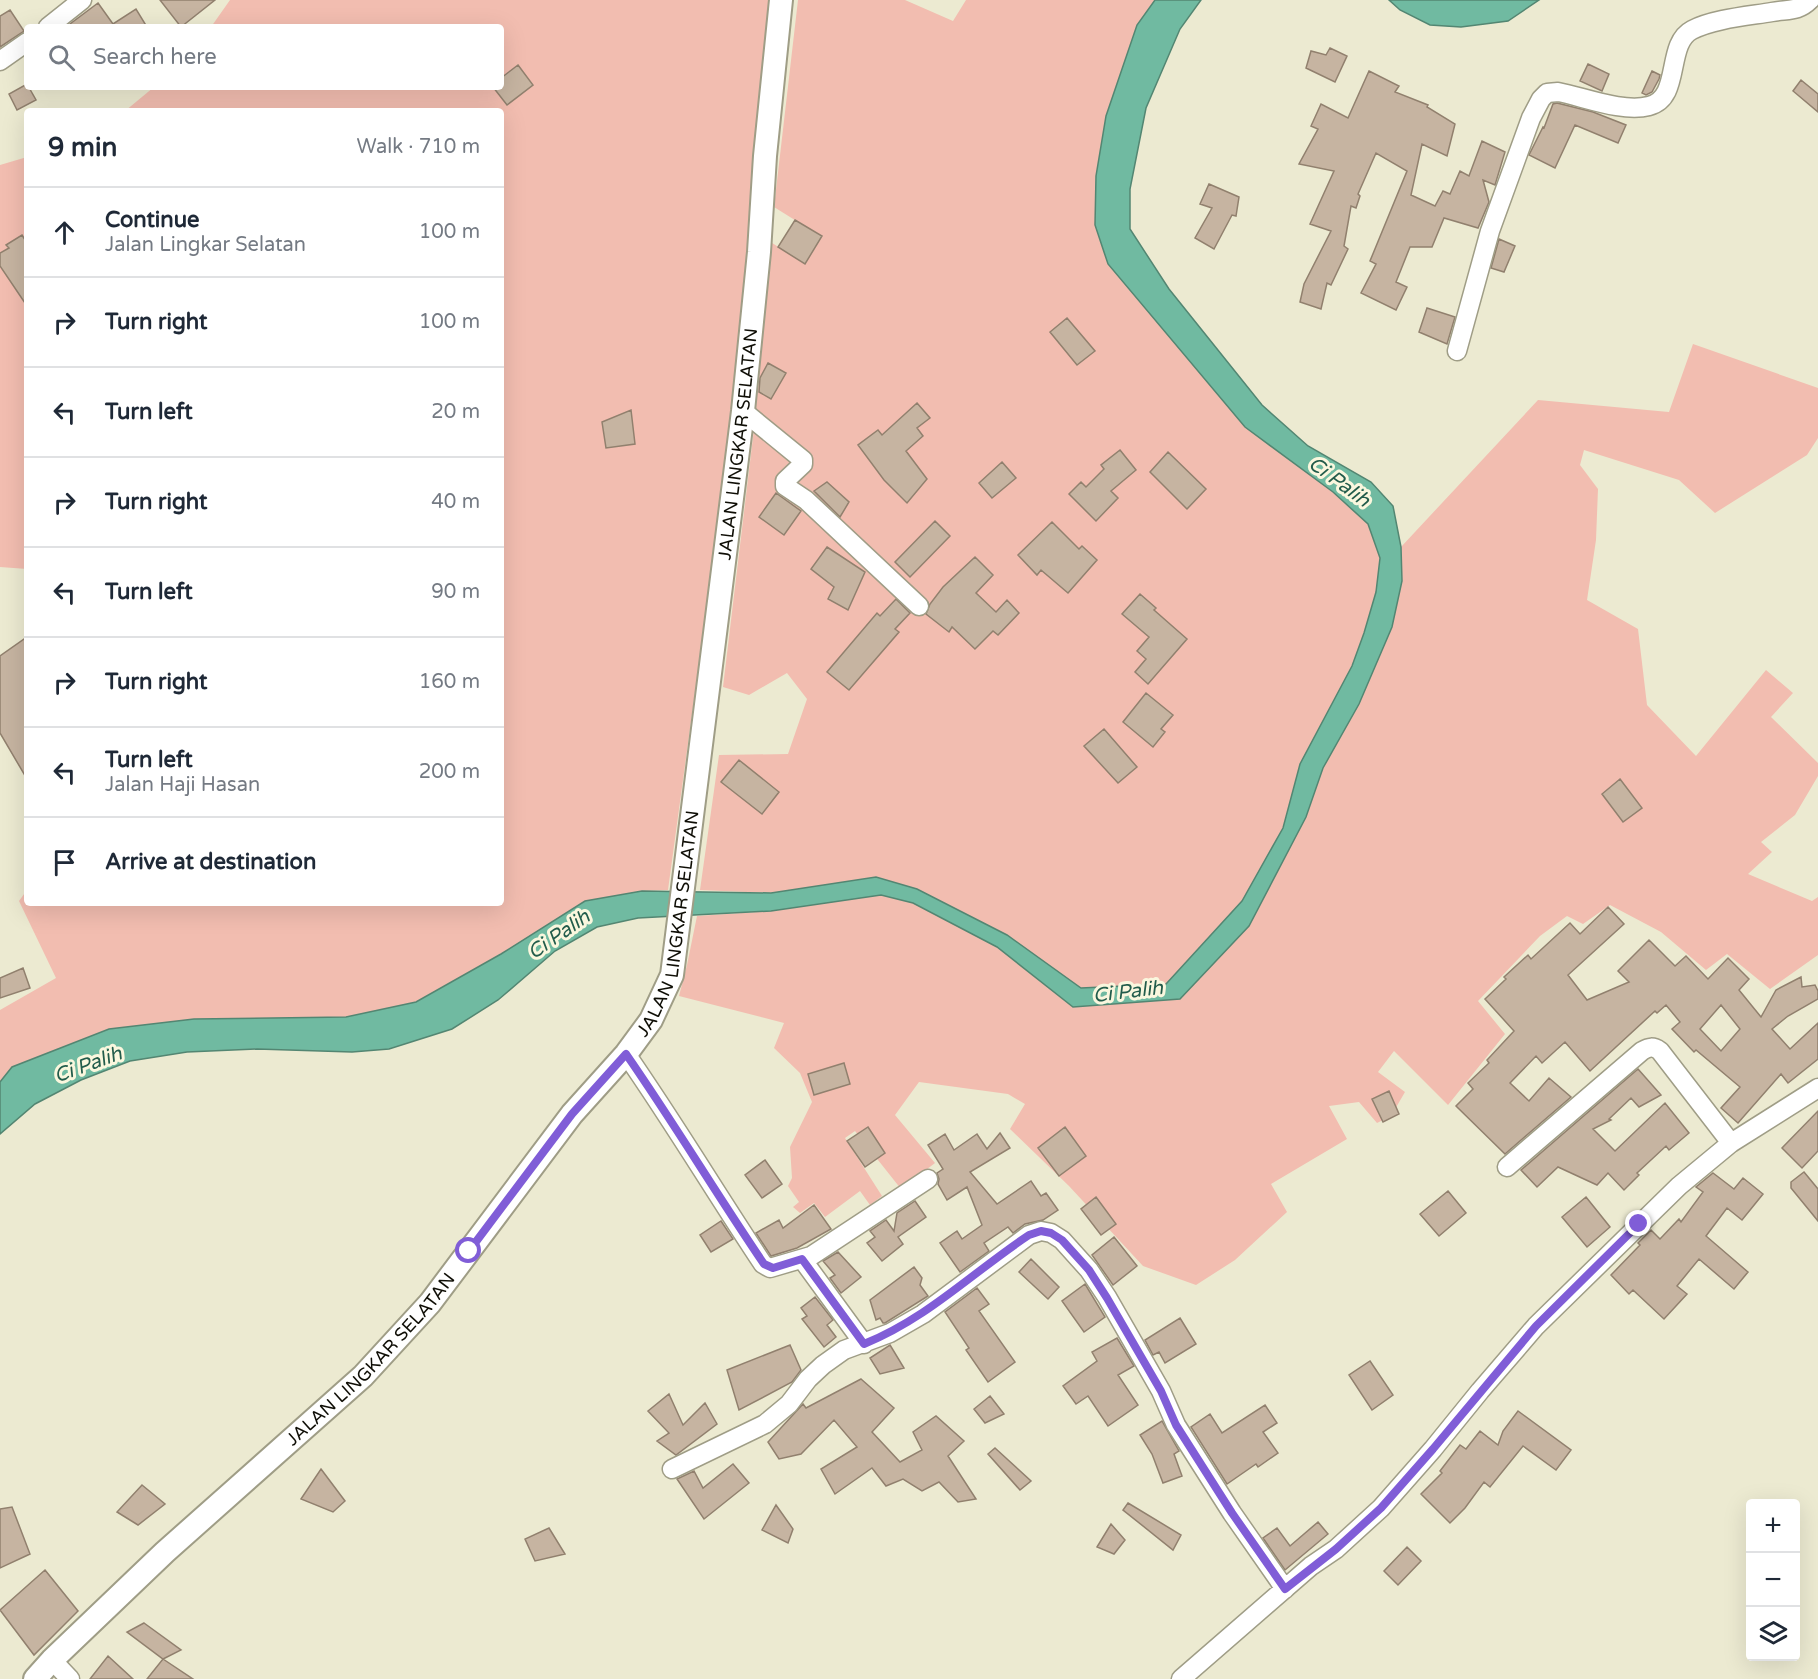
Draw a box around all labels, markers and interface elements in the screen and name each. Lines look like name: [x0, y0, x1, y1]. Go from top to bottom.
search box: [24, 24, 504, 90]
icon: search: [45, 41, 78, 74]
text: Search here: [93, 44, 217, 70]
text: 9 min: [48, 132, 117, 163]
text: Walk · 710 m: [357, 135, 480, 159]
text: Continue: [105, 207, 200, 233]
icon: ahead: [48, 216, 81, 249]
text: 100 m: [419, 220, 480, 244]
text: Jalan Lingkar Selatan: [105, 233, 306, 257]
icon: right: [48, 306, 81, 339]
text: Turn right: [105, 309, 207, 335]
text: 100 m: [419, 310, 480, 334]
street label: JALAN LINGKAR SELATAN: [713, 327, 762, 561]
icon: left: [48, 396, 81, 429]
text: Turn left: [105, 399, 193, 425]
text: 20 m: [431, 400, 480, 424]
water label: Ci Palih: [1303, 452, 1375, 513]
icon: right: [48, 486, 81, 519]
text: Turn right: [105, 489, 207, 515]
text: 40 m: [431, 490, 480, 514]
icon: left: [48, 576, 81, 609]
text: Turn left: [105, 579, 193, 605]
text: 90 m: [431, 580, 480, 604]
icon: right: [48, 666, 81, 699]
text: Turn right: [105, 669, 207, 695]
text: 160 m: [419, 670, 480, 694]
text: Turn left: [105, 747, 193, 773]
icon: left: [48, 756, 81, 789]
text: 200 m: [419, 760, 480, 784]
text: Jalan Haji Hasan: [105, 773, 260, 797]
street label: JALAN LINGKAR SELATAN: [632, 809, 704, 1041]
icon: arrive: [48, 846, 81, 879]
text: Arrive at destination: [105, 849, 316, 875]
water label: Ci Palih: [523, 905, 595, 965]
water label: Ci Palih: [1092, 976, 1165, 1008]
water label: Ci Palih: [51, 1041, 126, 1088]
route end: [1625, 1210, 1651, 1236]
route start: [455, 1237, 481, 1263]
street label: JALAN LINGKAR SELATAN: [281, 1268, 460, 1450]
map controls: [1746, 1499, 1800, 1661]
button: +: [1746, 1499, 1800, 1553]
button: −: [1746, 1553, 1800, 1607]
button: layers: [1746, 1607, 1800, 1661]

